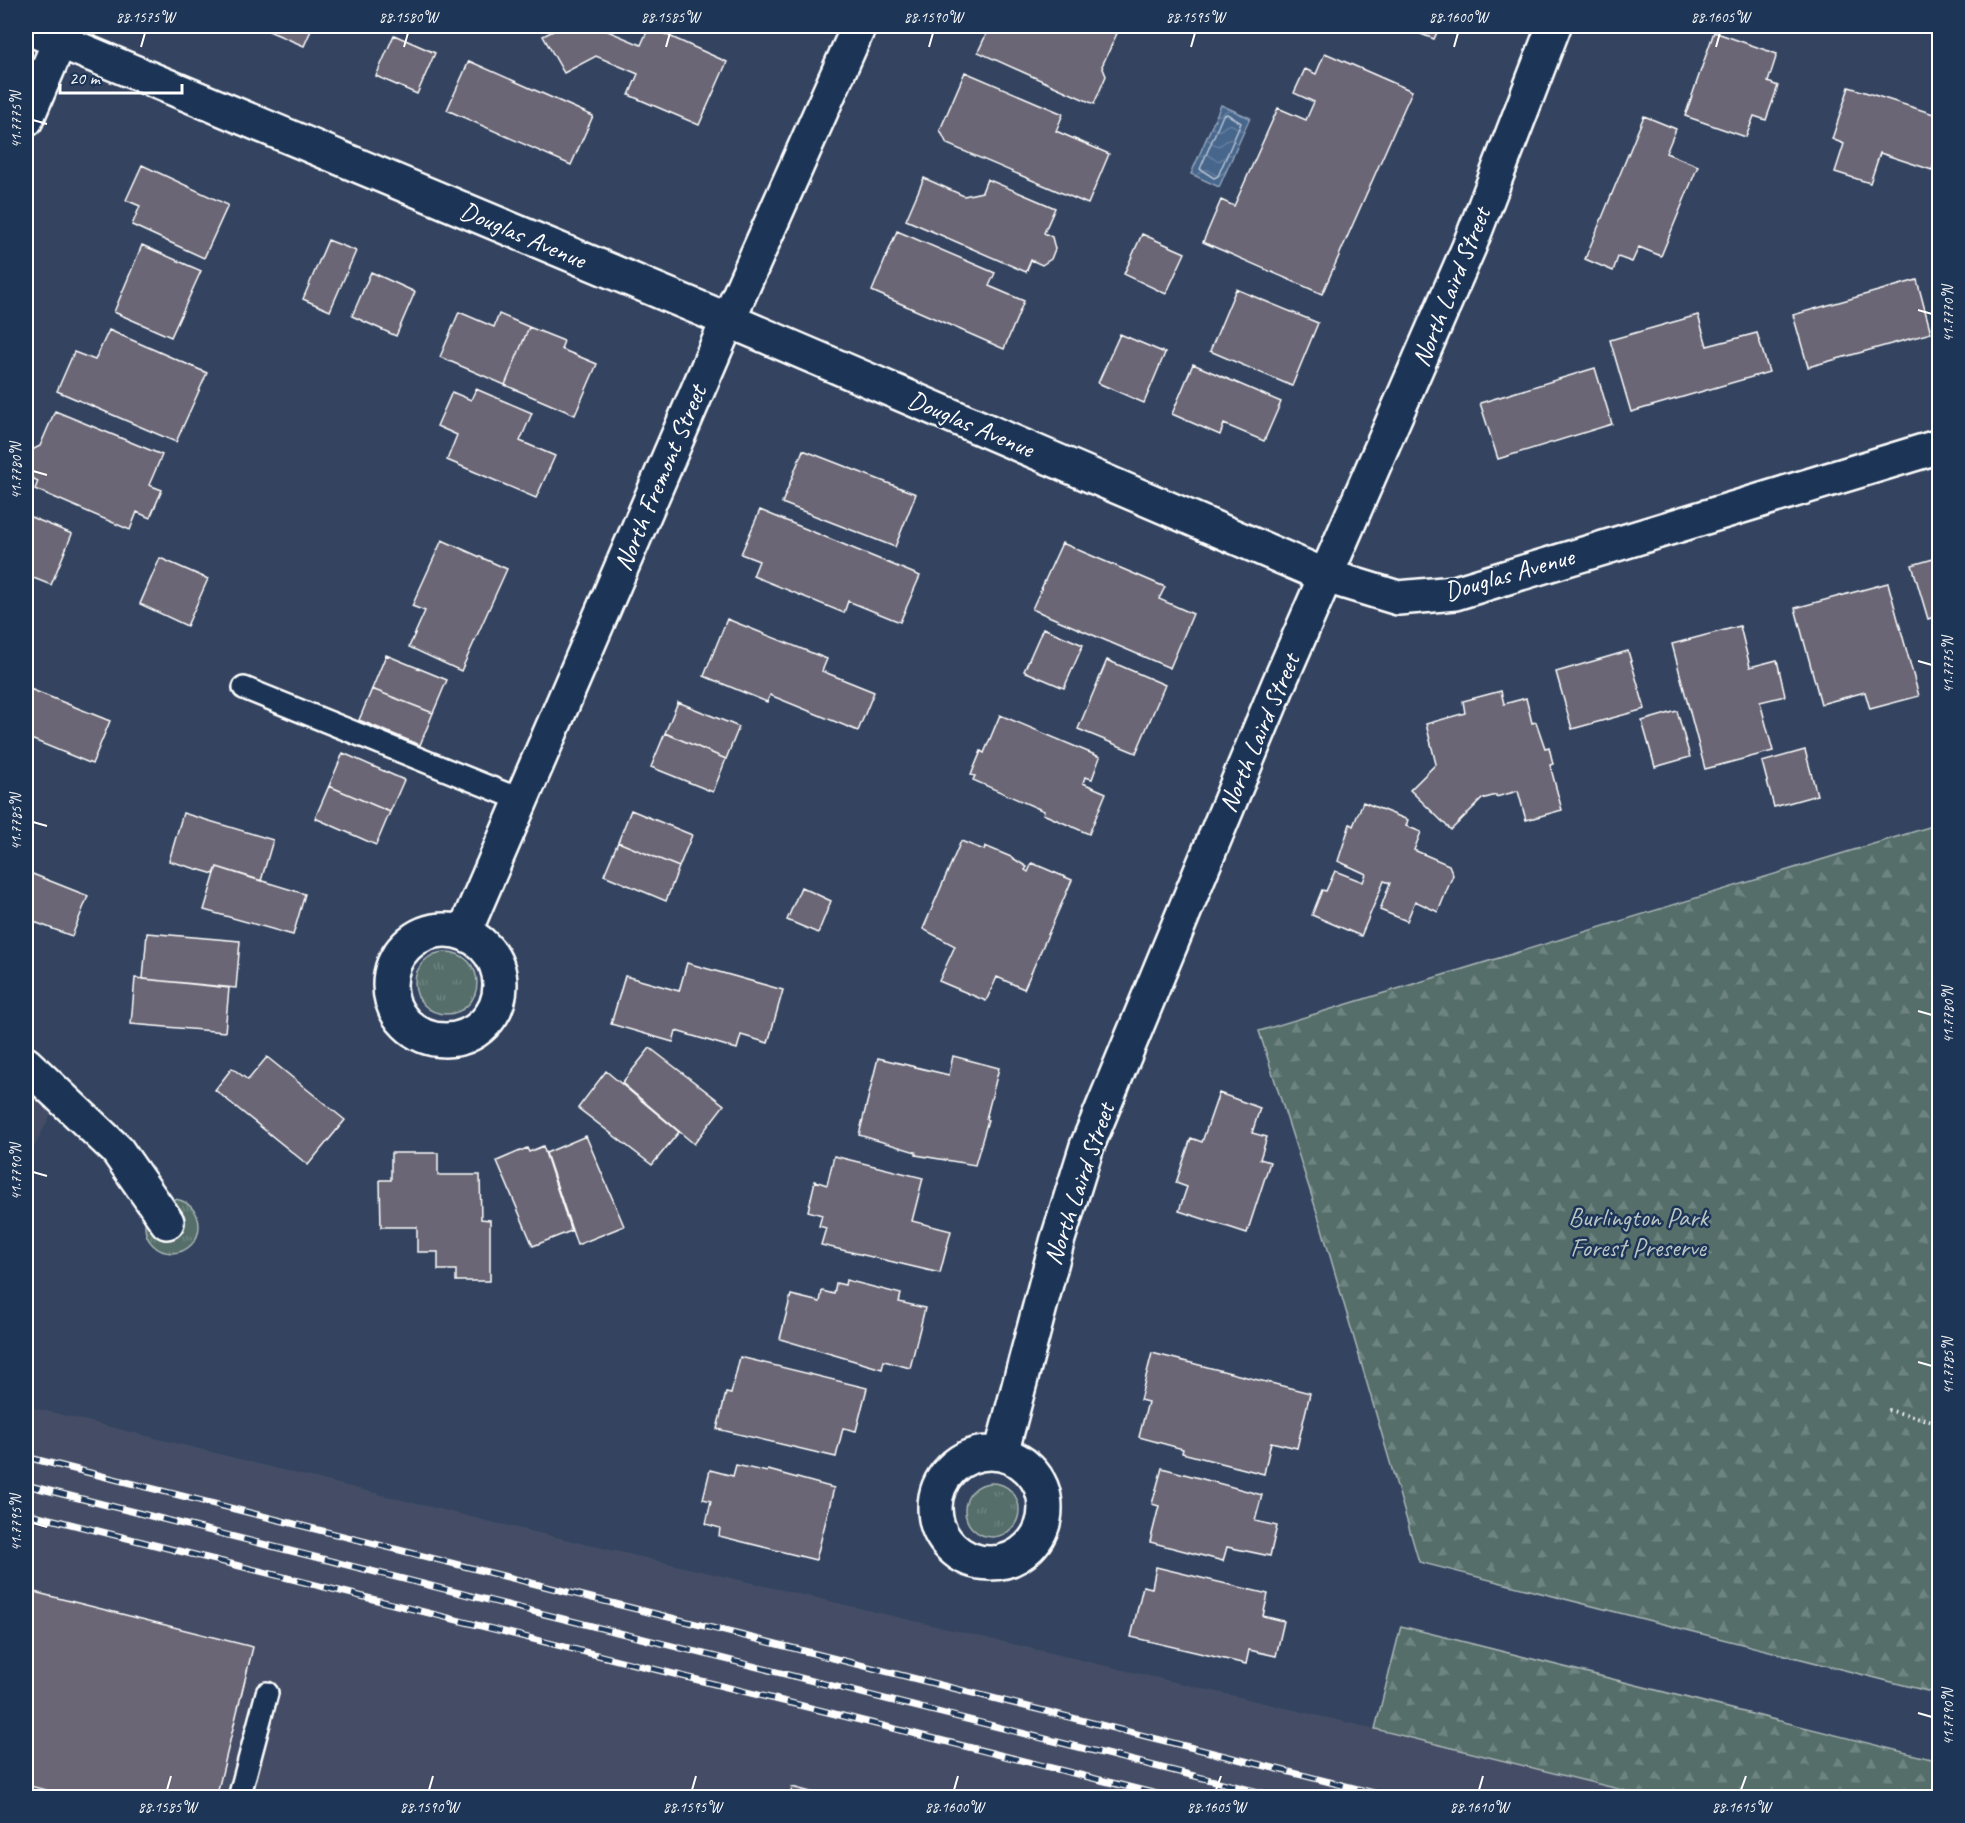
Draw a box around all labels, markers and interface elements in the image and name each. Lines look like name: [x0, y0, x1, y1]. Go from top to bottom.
text: 88.1575°W: [116, 8, 177, 27]
text: 88.1580°W: [379, 8, 440, 27]
text: 88.1585°W: [641, 8, 702, 27]
text: 88.1590°W: [904, 8, 965, 27]
text: 88.1595°W: [1166, 8, 1227, 27]
text: 88.1600°W: [1429, 8, 1490, 27]
text: 88.1605°W: [1691, 8, 1752, 27]
scale bar: [60, 57, 182, 95]
text: 20 m: [69, 67, 102, 89]
text: 41.7775°N: [7, 89, 26, 148]
street label: Douglas Avenue: [455, 194, 592, 277]
street label: North Laird Street: [1404, 200, 1499, 371]
text: 41.7770°N: [1939, 283, 1958, 342]
street label: North Fremont Street: [606, 378, 715, 576]
street label: Douglas Avenue: [903, 383, 1040, 466]
text: 41.7780°N: [7, 440, 26, 499]
street label: Douglas Avenue: [1440, 539, 1579, 608]
text: 41.7775°N: [1939, 634, 1958, 693]
street label: North Laird Street: [1211, 647, 1308, 817]
text: 41.7785°N: [7, 791, 26, 850]
text: 41.7780°N: [1939, 984, 1958, 1043]
street label: North Laird Street: [1036, 1097, 1123, 1269]
text: 41.7790°N: [7, 1141, 26, 1200]
park label: Burlington Park Forest Preserve: [1568, 1201, 1709, 1264]
text: 41.7785°N: [1939, 1335, 1958, 1394]
text: 41.7795°N: [7, 1492, 26, 1551]
text: 41.7790°N: [1939, 1686, 1958, 1745]
text: 88.1585°W: [138, 1798, 199, 1817]
text: 88.1590°W: [400, 1798, 461, 1817]
text: 88.1595°W: [663, 1798, 724, 1817]
text: 88.1600°W: [925, 1798, 986, 1817]
text: 88.1605°W: [1187, 1798, 1248, 1817]
text: 88.1610°W: [1450, 1798, 1511, 1817]
text: 88.1615°W: [1712, 1798, 1773, 1817]

